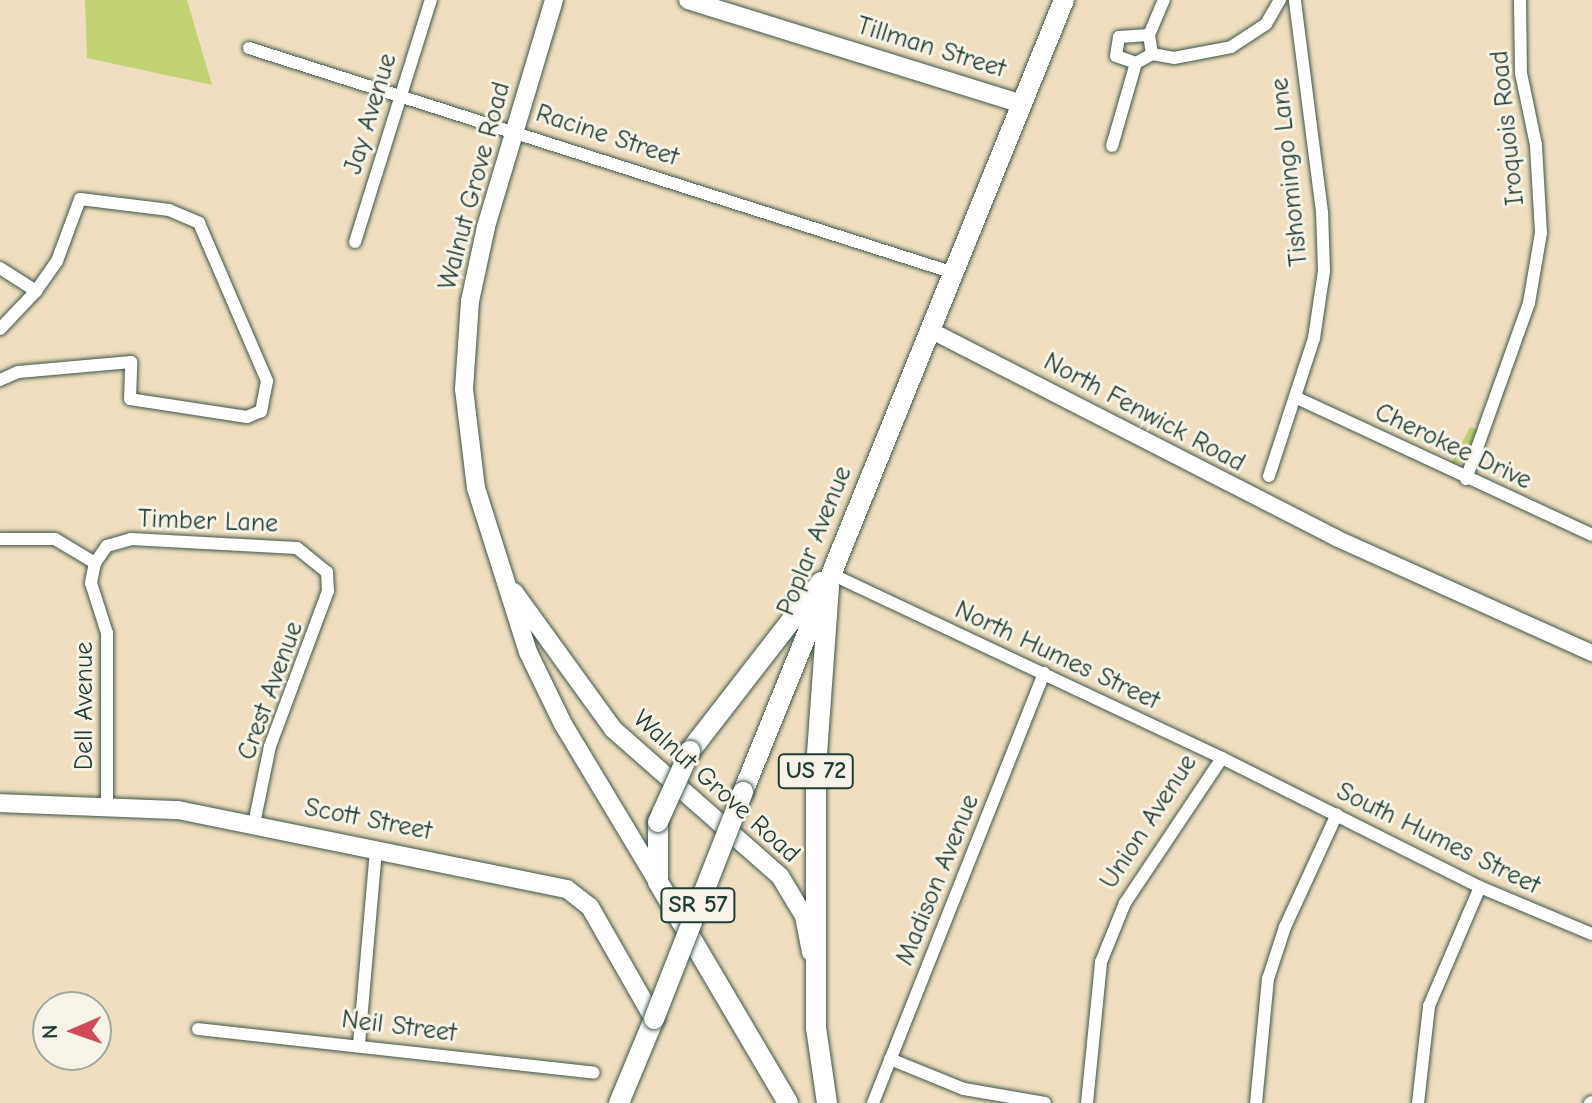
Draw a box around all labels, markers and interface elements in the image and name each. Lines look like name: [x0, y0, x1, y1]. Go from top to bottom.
street label: Tillman Street: [853, 11, 1009, 85]
street label: Iroquois Road: [1484, 49, 1532, 207]
street label: Jay Avenue: [338, 50, 404, 178]
street label: Tishomingo Lane: [1265, 76, 1315, 268]
street label: Walnut Grove Road: [432, 79, 518, 293]
street label: Racine Street: [532, 98, 682, 174]
street label: North Fenwick Road: [1038, 347, 1250, 479]
street label: Cherokee Drive: [1370, 397, 1536, 497]
street label: Poplar Avenue: [771, 462, 859, 620]
street label: Timber Lane: [137, 504, 279, 540]
street label: North Humes Street: [950, 595, 1164, 717]
street label: Crest Avenue: [232, 618, 310, 764]
street label: Dell Avenue: [69, 642, 101, 770]
street label: Walnut Grove Road: [626, 704, 806, 870]
street label: Union Avenue: [1094, 749, 1204, 895]
road number: US 72: [776, 751, 856, 791]
street label: South Humes Street: [1331, 776, 1545, 902]
street label: Madison Avenue: [890, 790, 986, 970]
street label: Scott Street: [302, 792, 434, 848]
road number: SR 57: [660, 885, 736, 925]
north arrow: [32, 991, 112, 1071]
street label: Neil Street: [340, 1004, 458, 1050]
text: N: [37, 1024, 63, 1039]

